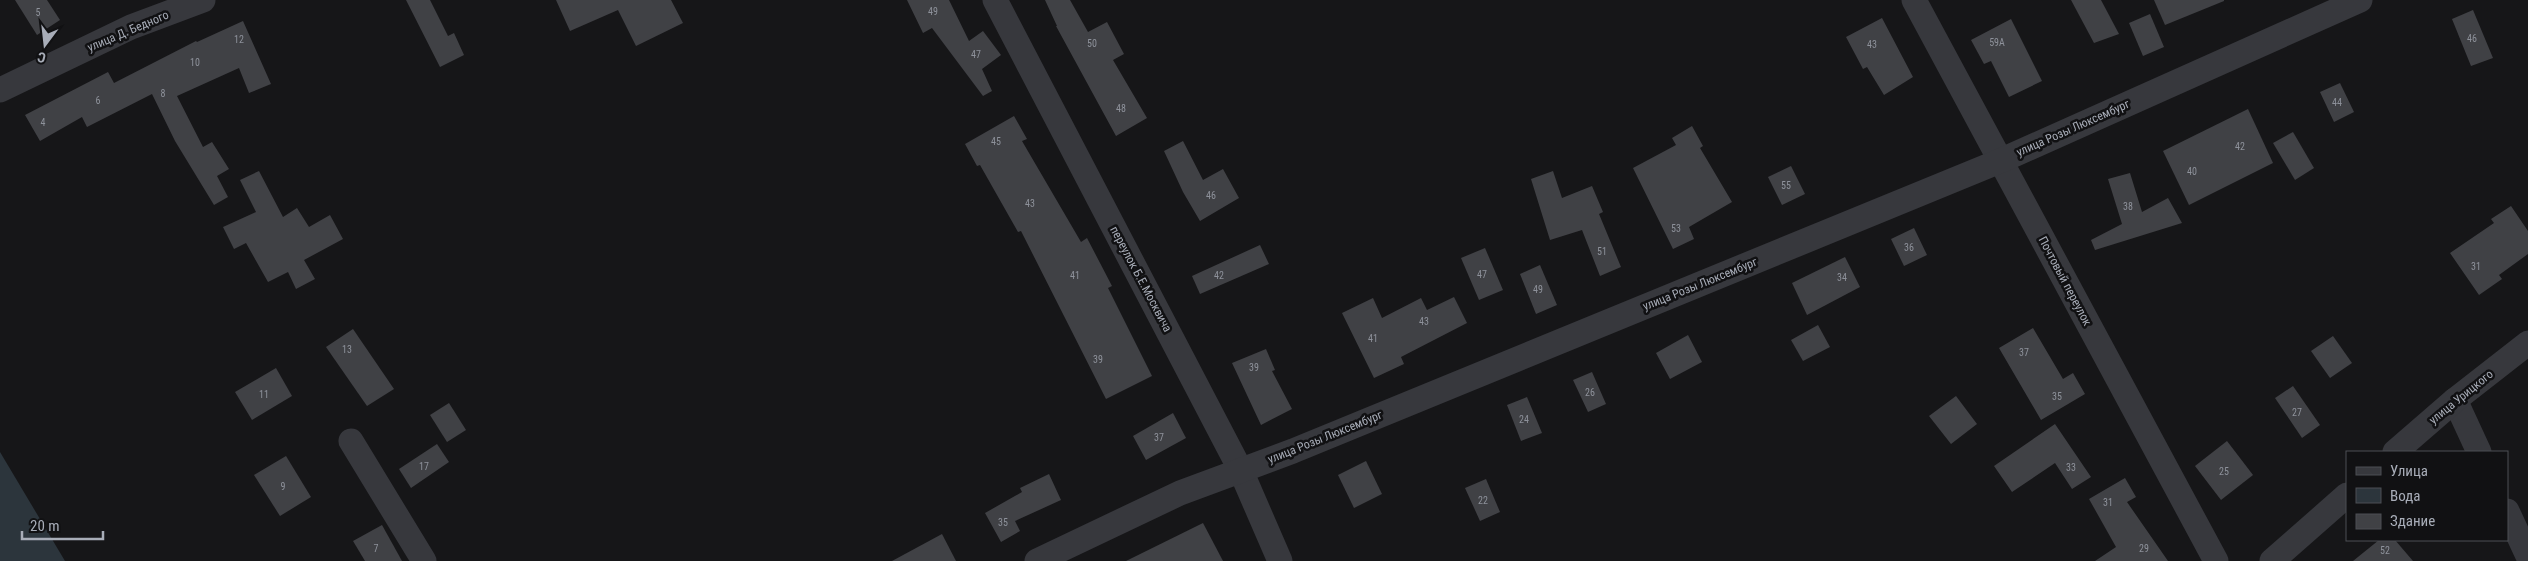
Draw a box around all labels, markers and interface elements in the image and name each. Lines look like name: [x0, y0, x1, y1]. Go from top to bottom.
house number: 49: [928, 6, 938, 17]
house number: 5: [36, 7, 41, 18]
street label: улица Д. Бедного: [85, 8, 171, 54]
north arrow: [20, 20, 70, 70]
house number: 46: [2467, 33, 2477, 44]
house number: 12: [234, 34, 244, 45]
house number: 59А: [1989, 37, 2005, 48]
house number: 50: [1087, 38, 1097, 49]
house number: 43: [1867, 39, 1877, 50]
text: С: [36, 49, 48, 66]
house number: 47: [971, 49, 981, 60]
house number: 10: [190, 57, 200, 68]
house number: 8: [161, 88, 166, 99]
house number: 6: [96, 95, 101, 106]
street label: улица Розы Люксембург: [2014, 97, 2132, 159]
house number: 44: [2332, 97, 2342, 108]
house number: 48: [1116, 103, 1126, 114]
house number: 4: [41, 117, 46, 128]
house number: 45: [991, 136, 1001, 147]
house number: 42: [2235, 141, 2245, 152]
house number: 40: [2187, 166, 2197, 177]
house number: 55: [1781, 180, 1791, 191]
house number: 46: [1206, 190, 1216, 201]
house number: 43: [1025, 198, 1035, 209]
house number: 38: [2123, 201, 2133, 212]
house number: 53: [1671, 223, 1681, 234]
street label: переулок Б.Е.Москвича: [1107, 224, 1175, 334]
street label: Почтовый переулок: [2036, 234, 2095, 328]
house number: 36: [1904, 242, 1914, 253]
house number: 51: [1597, 246, 1607, 257]
street label: улица Розы Люксембург: [1641, 254, 1760, 313]
house number: 31: [2471, 261, 2481, 272]
house number: 47: [1477, 269, 1487, 280]
house number: 41: [1070, 270, 1080, 281]
house number: 42: [1214, 270, 1224, 281]
house number: 34: [1837, 272, 1847, 283]
house number: 49: [1533, 284, 1543, 295]
house number: 43: [1419, 316, 1429, 327]
house number: 41: [1368, 333, 1378, 344]
house number: 13: [342, 344, 352, 355]
house number: 37: [2019, 347, 2029, 358]
house number: 39: [1093, 354, 1103, 365]
house number: 39: [1249, 362, 1259, 373]
street label: улица Урицкого: [2426, 367, 2496, 427]
house number: 26: [1585, 387, 1595, 398]
house number: 11: [259, 389, 269, 400]
house number: 35: [2052, 391, 2062, 402]
street label: улица Розы Люксембург: [1266, 407, 1385, 466]
house number: 27: [2292, 407, 2302, 418]
house number: 24: [1519, 414, 1529, 425]
house number: 37: [1154, 432, 1164, 443]
legend: [2346, 451, 2508, 541]
house number: 17: [419, 461, 429, 472]
house number: 33: [2066, 462, 2076, 473]
text: Улица: [2390, 462, 2428, 480]
house number: 25: [2219, 466, 2229, 477]
house number: 9: [281, 481, 286, 492]
text: Вода: [2390, 487, 2420, 505]
house number: 22: [1478, 495, 1488, 506]
house number: 31: [2103, 497, 2113, 508]
scale bar: [22, 508, 104, 540]
text: Здание: [2390, 512, 2435, 530]
text: 20 m: [30, 517, 60, 535]
house number: 35: [998, 517, 1008, 528]
house number: 7: [374, 543, 379, 554]
house number: 29: [2139, 543, 2149, 554]
house number: 52: [2380, 545, 2390, 556]

